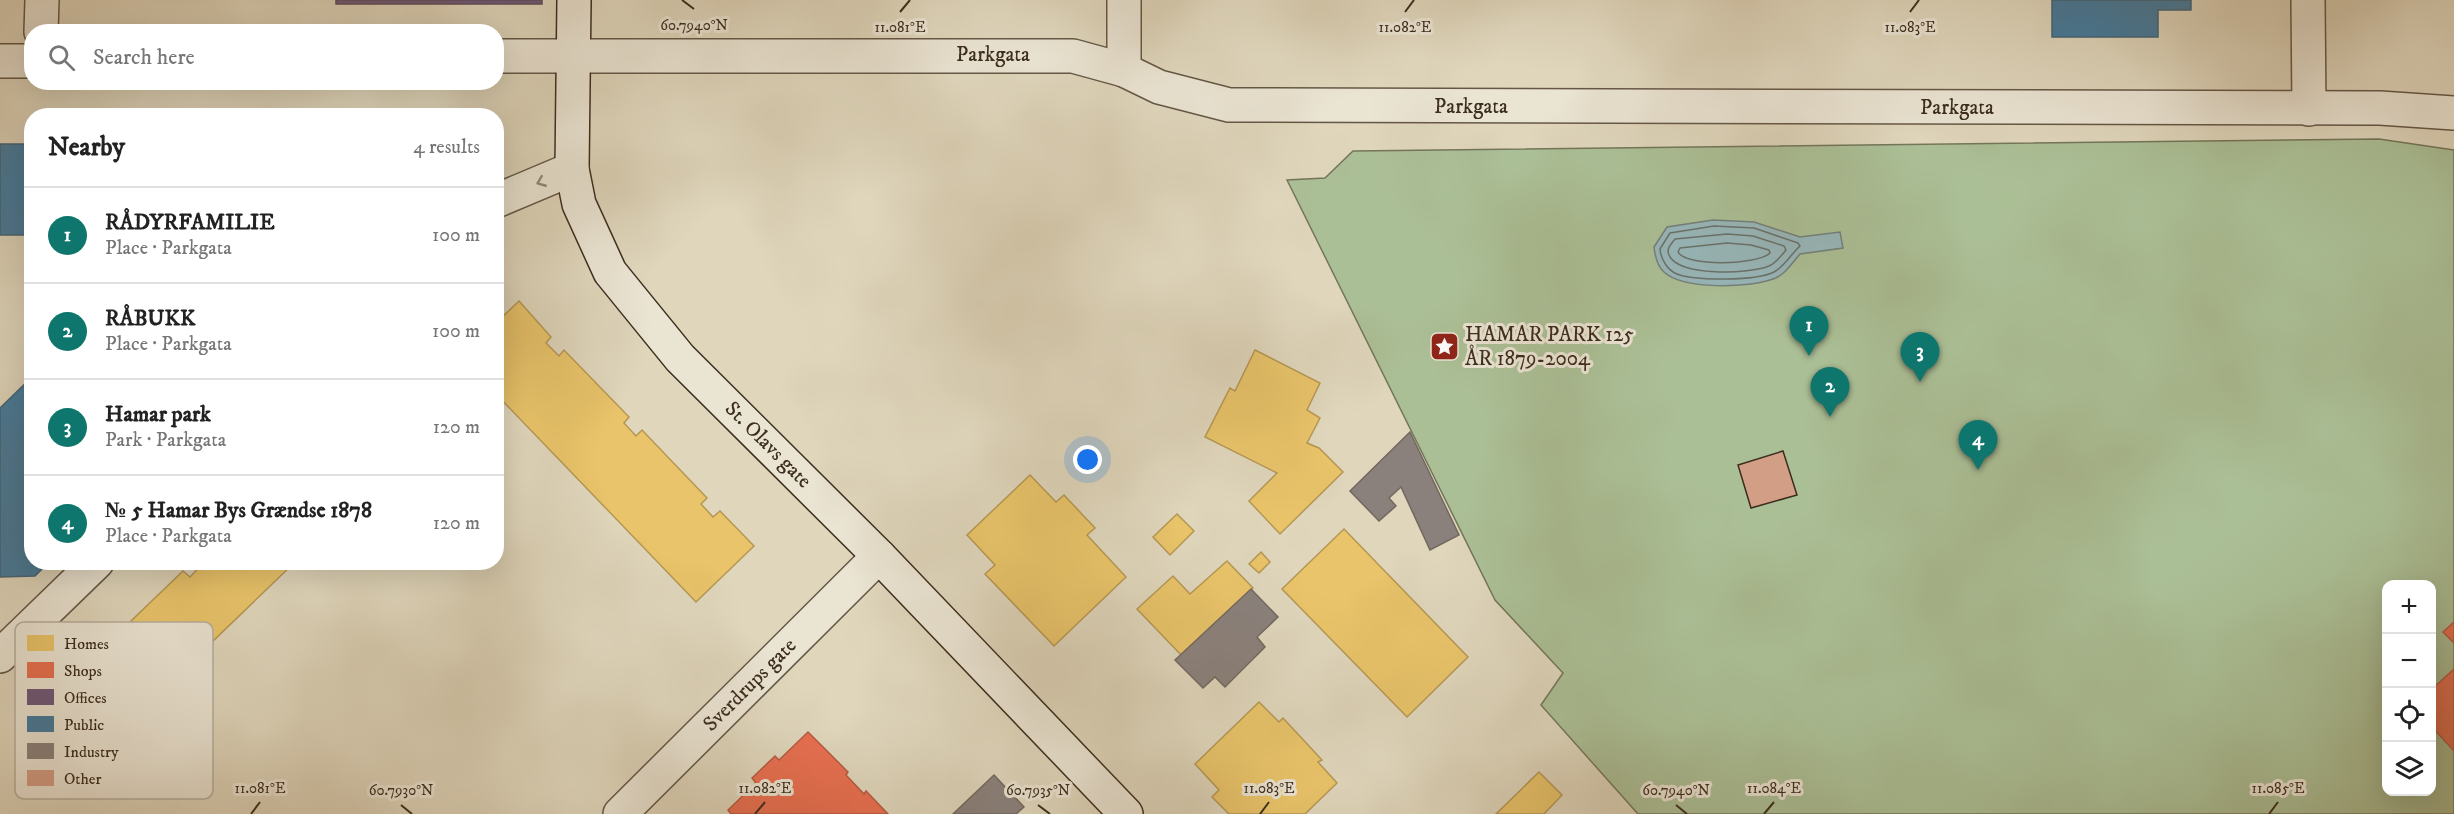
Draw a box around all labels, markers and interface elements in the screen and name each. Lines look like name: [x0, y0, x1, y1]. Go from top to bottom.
text: 60.7940°N: [660, 16, 728, 35]
text: 11.081°E: [874, 18, 926, 37]
text: 11.082°E: [1379, 18, 1432, 37]
text: 11.083°E: [1884, 18, 1936, 37]
search box: [24, 24, 504, 90]
icon: search: [45, 41, 78, 74]
street label: Parkgata: [956, 42, 1030, 68]
text: Search here: [93, 44, 195, 71]
street label: Parkgata: [1434, 94, 1508, 120]
street label: Parkgata: [1920, 95, 1994, 121]
text: Nearby: [48, 131, 125, 164]
text: 4 results: [413, 135, 480, 160]
one-way arrow: [537, 175, 548, 187]
text: RÅDYRFAMILIE: [105, 209, 275, 236]
text: 1: [64, 223, 71, 248]
text: 100 m: [432, 223, 480, 248]
text: Place · Parkgata: [105, 236, 232, 261]
text: RÅBUKK: [105, 305, 195, 332]
pin: 1: [1790, 306, 1828, 356]
text: 2: [63, 319, 72, 344]
text: 100 m: [432, 319, 480, 344]
place label: HAMAR PARK 125 ÅR 1879-2004: [1465, 322, 1634, 372]
place icon: HAMAR PARK 125 ÅR 1879-2004: [1428, 331, 1460, 363]
text: Place · Parkgata: [105, 332, 232, 357]
pin: 3: [1900, 332, 1940, 382]
pin: 2: [1810, 368, 1850, 417]
street label: St. Olavs gate: [719, 396, 817, 494]
text: Hamar park: [105, 401, 211, 428]
text: 3: [64, 415, 71, 440]
text: 120 m: [433, 415, 480, 440]
pin: 4: [1958, 420, 1998, 470]
text: Park · Parkgata: [105, 428, 226, 453]
your location: [1073, 445, 1102, 474]
text: № 5 Hamar Bys Grændse 1878: [105, 497, 372, 524]
text: 4: [62, 511, 73, 536]
text: 120 m: [433, 511, 480, 536]
text: Place · Parkgata: [105, 524, 232, 549]
map controls: [2382, 580, 2436, 796]
button: +: [2382, 580, 2436, 634]
legend: [15, 622, 213, 799]
street label: Sverdrups gate: [698, 633, 802, 737]
text: Homes: [64, 634, 109, 654]
button: −: [2382, 634, 2436, 688]
text: Shops: [64, 661, 102, 681]
text: Offices: [64, 688, 107, 708]
button: locate: [2382, 688, 2436, 742]
text: Public: [64, 715, 104, 735]
text: Industry: [64, 742, 119, 762]
button: layers: [2382, 742, 2436, 796]
text: Other: [64, 769, 101, 789]
text: 11.081°E: [234, 779, 286, 798]
text: 11.082°E: [739, 779, 792, 798]
text: 11.083°E: [1243, 779, 1295, 798]
text: 11.084°E: [1747, 779, 1801, 798]
text: 11.085°E: [2251, 779, 2305, 798]
text: 60.7930°N: [369, 781, 433, 800]
text: 60.7935°N: [1006, 781, 1070, 800]
text: 60.7940°N: [1642, 781, 1710, 800]

